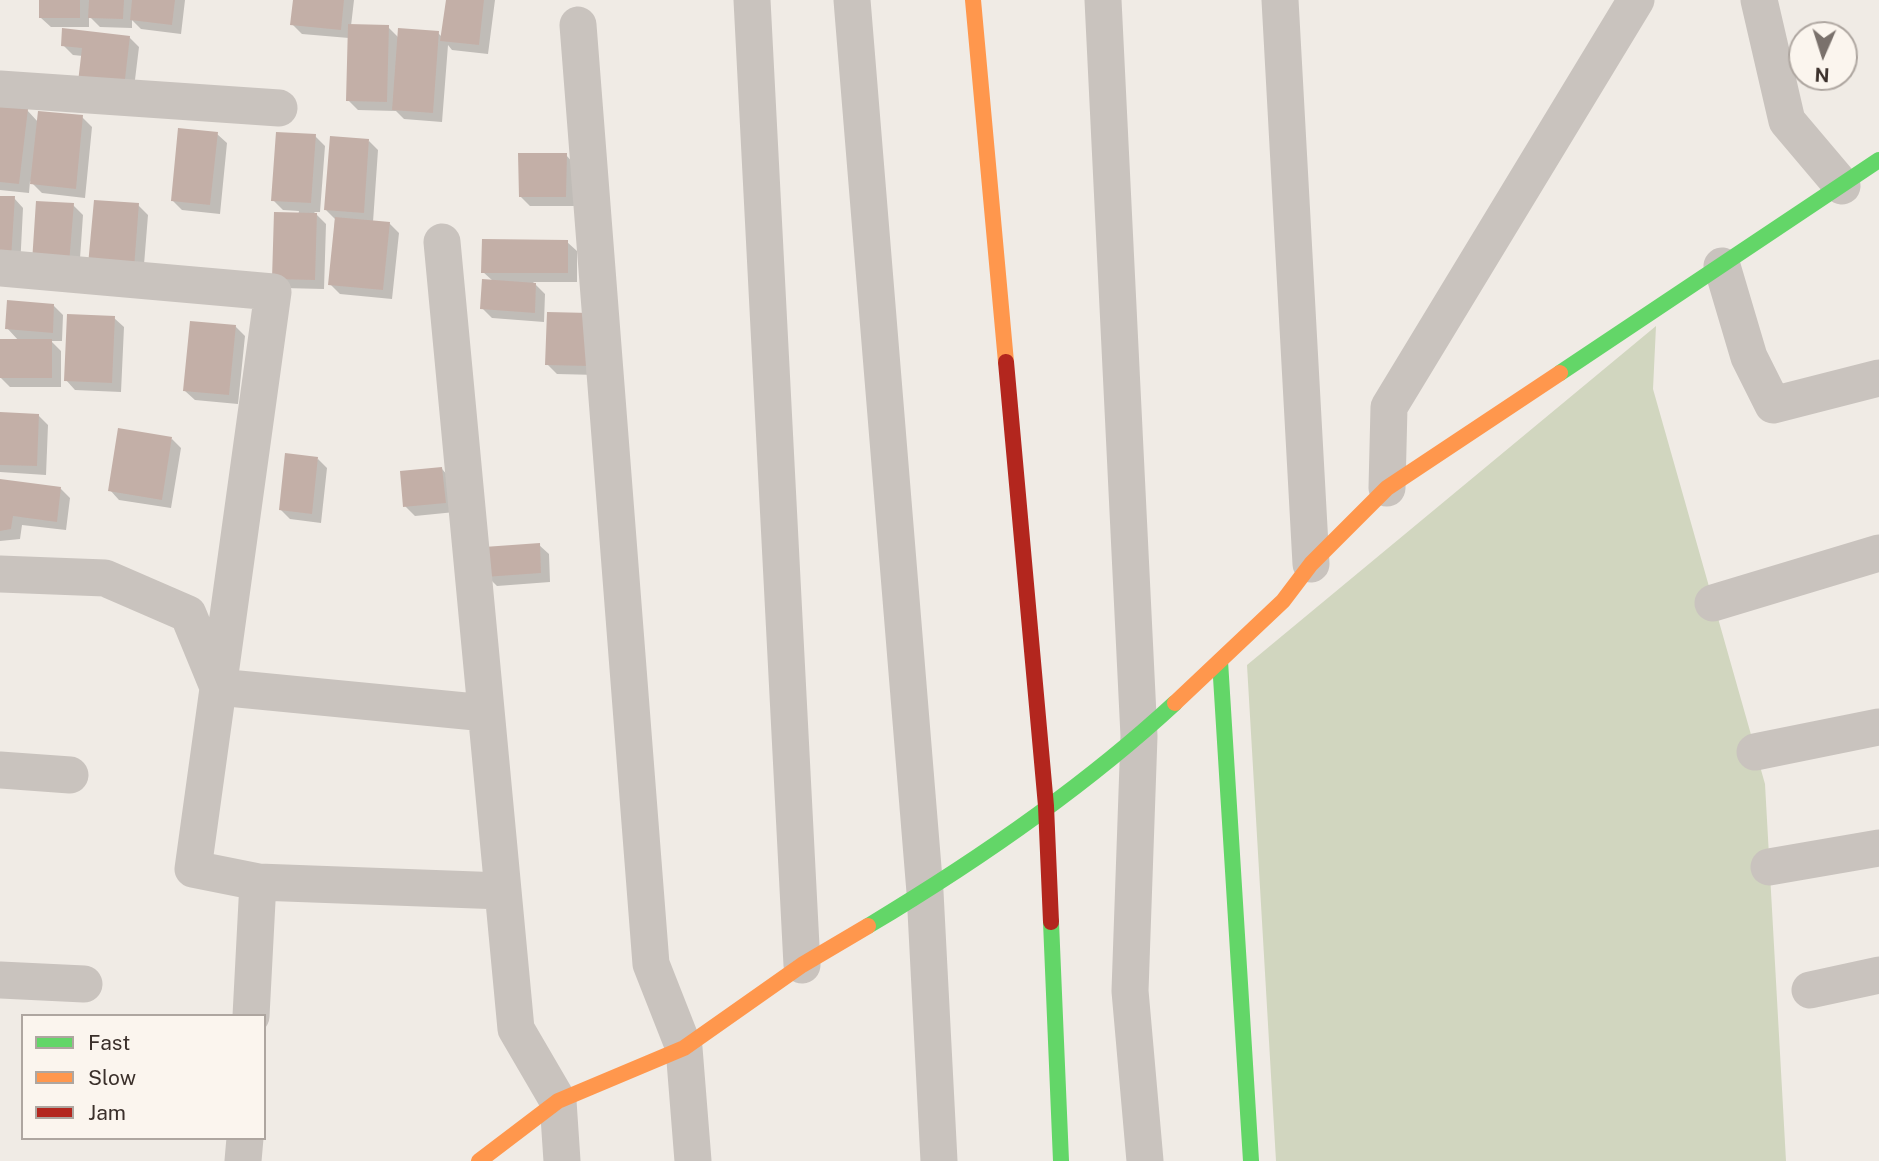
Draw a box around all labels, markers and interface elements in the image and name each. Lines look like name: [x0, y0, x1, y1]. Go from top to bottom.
north arrow: [1788, 21, 1858, 91]
text: N: [1814, 64, 1830, 86]
legend: [21, 1014, 266, 1140]
text: Fast: [88, 1030, 130, 1055]
text: Slow: [88, 1065, 136, 1090]
text: Jam: [88, 1100, 126, 1125]

